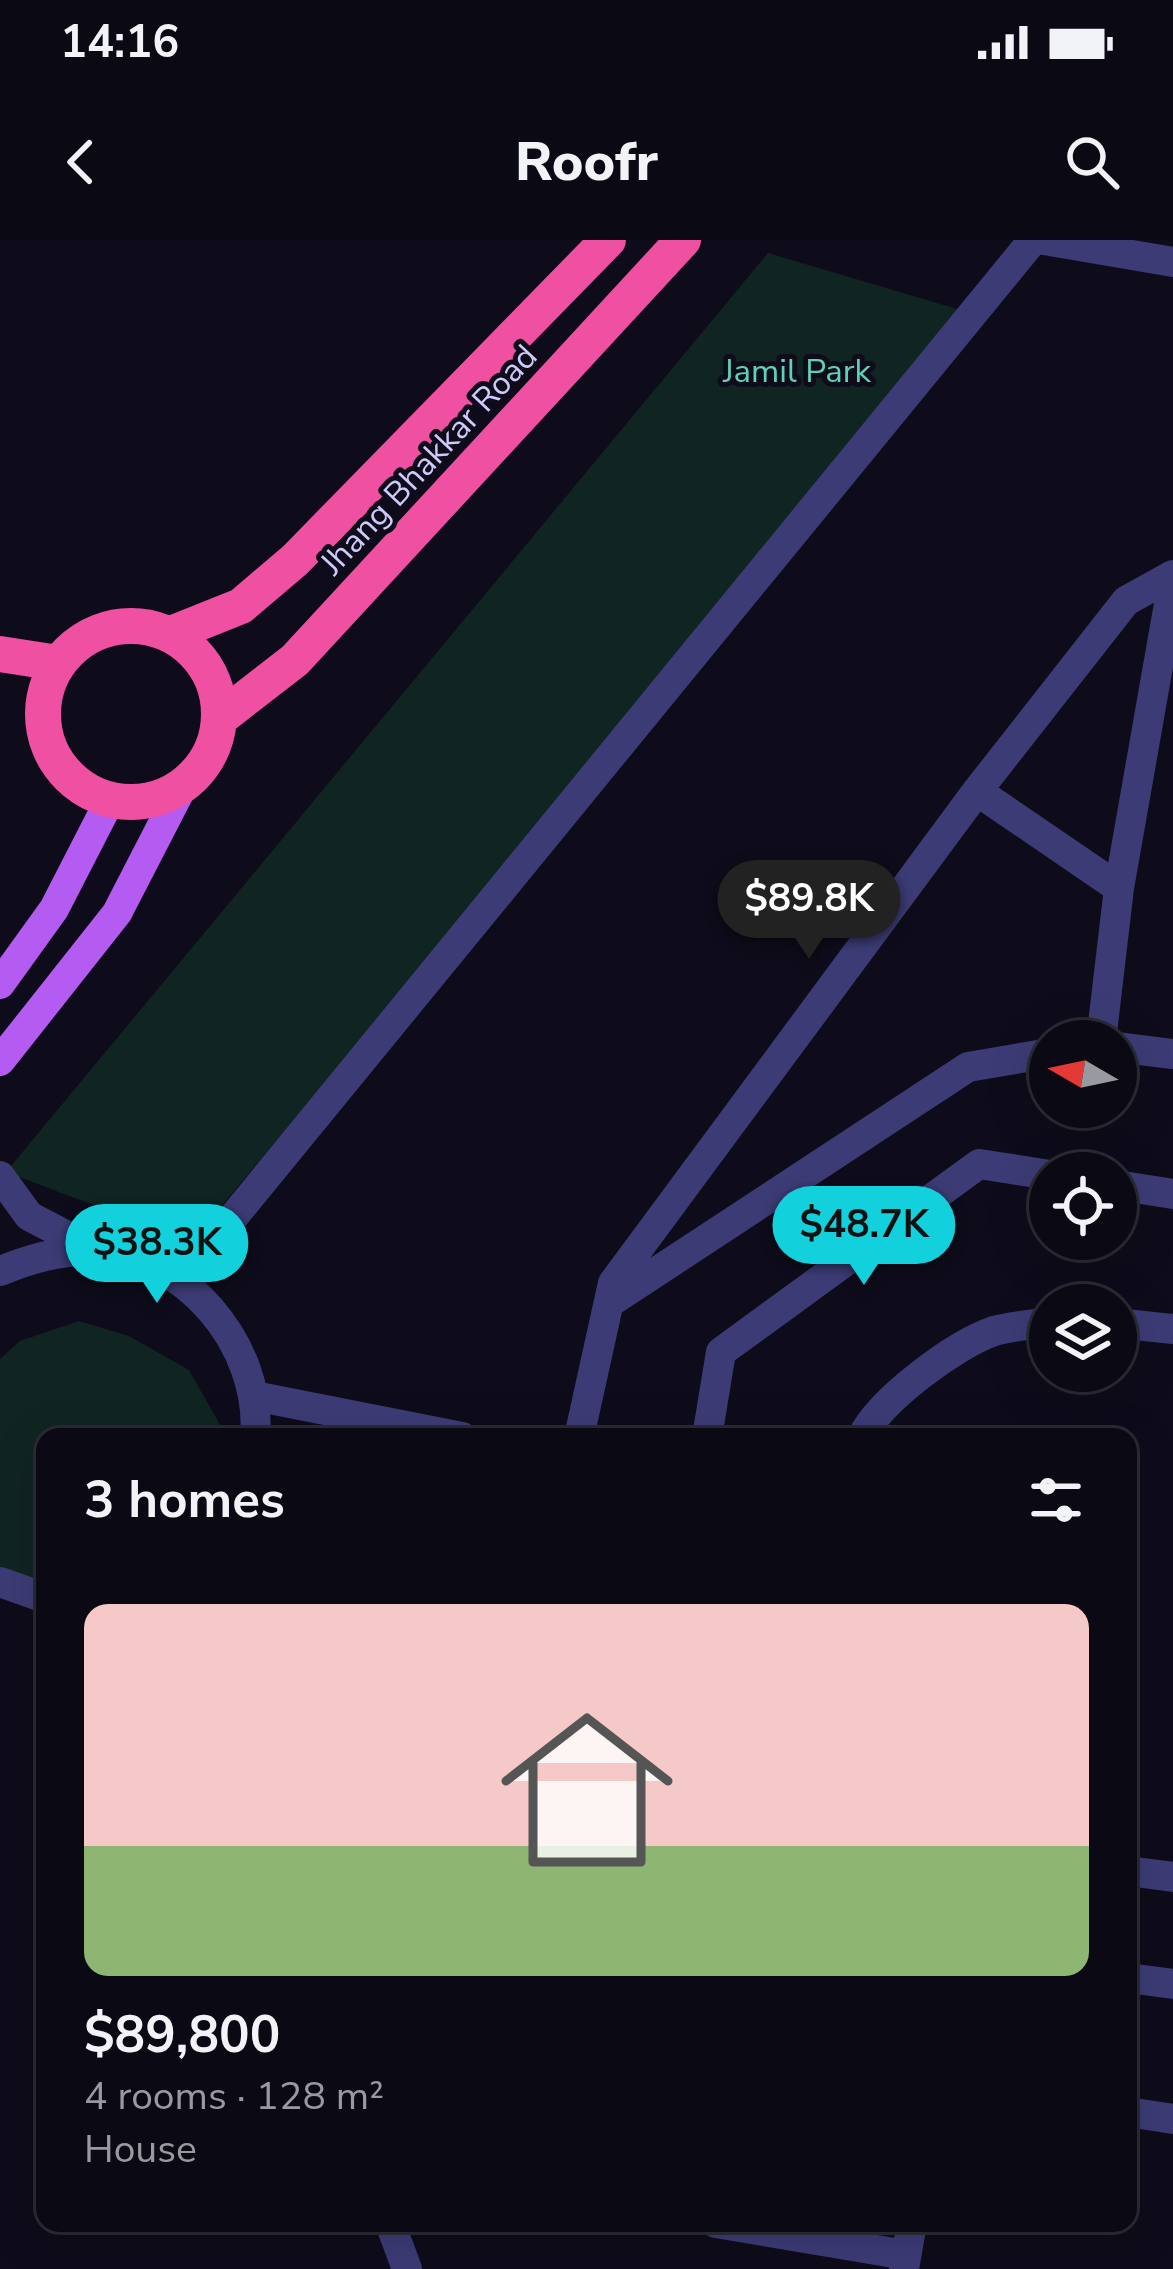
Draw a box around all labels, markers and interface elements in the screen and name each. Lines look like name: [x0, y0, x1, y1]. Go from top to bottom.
text: 14:16: [60, 12, 179, 73]
text: Roofr: [515, 125, 658, 199]
icon: back: [48, 129, 114, 195]
icon: search: [1059, 129, 1125, 195]
street label: Jhang Bhakkar Road: [310, 335, 548, 586]
park label: Jamil Park: [722, 349, 872, 394]
pin: $89.8K: [711, 860, 907, 962]
text: $89.8K: [744, 872, 874, 925]
north arrow: [1029, 1020, 1137, 1128]
map controls: [1029, 1020, 1137, 1392]
button: locate: [1029, 1152, 1137, 1260]
pin: $48.7K: [766, 1186, 962, 1288]
text: $48.7K: [799, 1198, 929, 1251]
pin: $38.3K: [59, 1204, 255, 1306]
text: $38.3K: [92, 1216, 222, 1269]
button: layers: [1029, 1284, 1137, 1392]
text: 3 homes: [84, 1465, 285, 1535]
icon: filters: [1023, 1467, 1089, 1533]
icon: home: [479, 1682, 695, 1898]
text: $89,800: [84, 2000, 280, 2070]
text: 4 rooms · 128 m²: [84, 2070, 384, 2123]
text: House: [84, 2123, 197, 2176]

